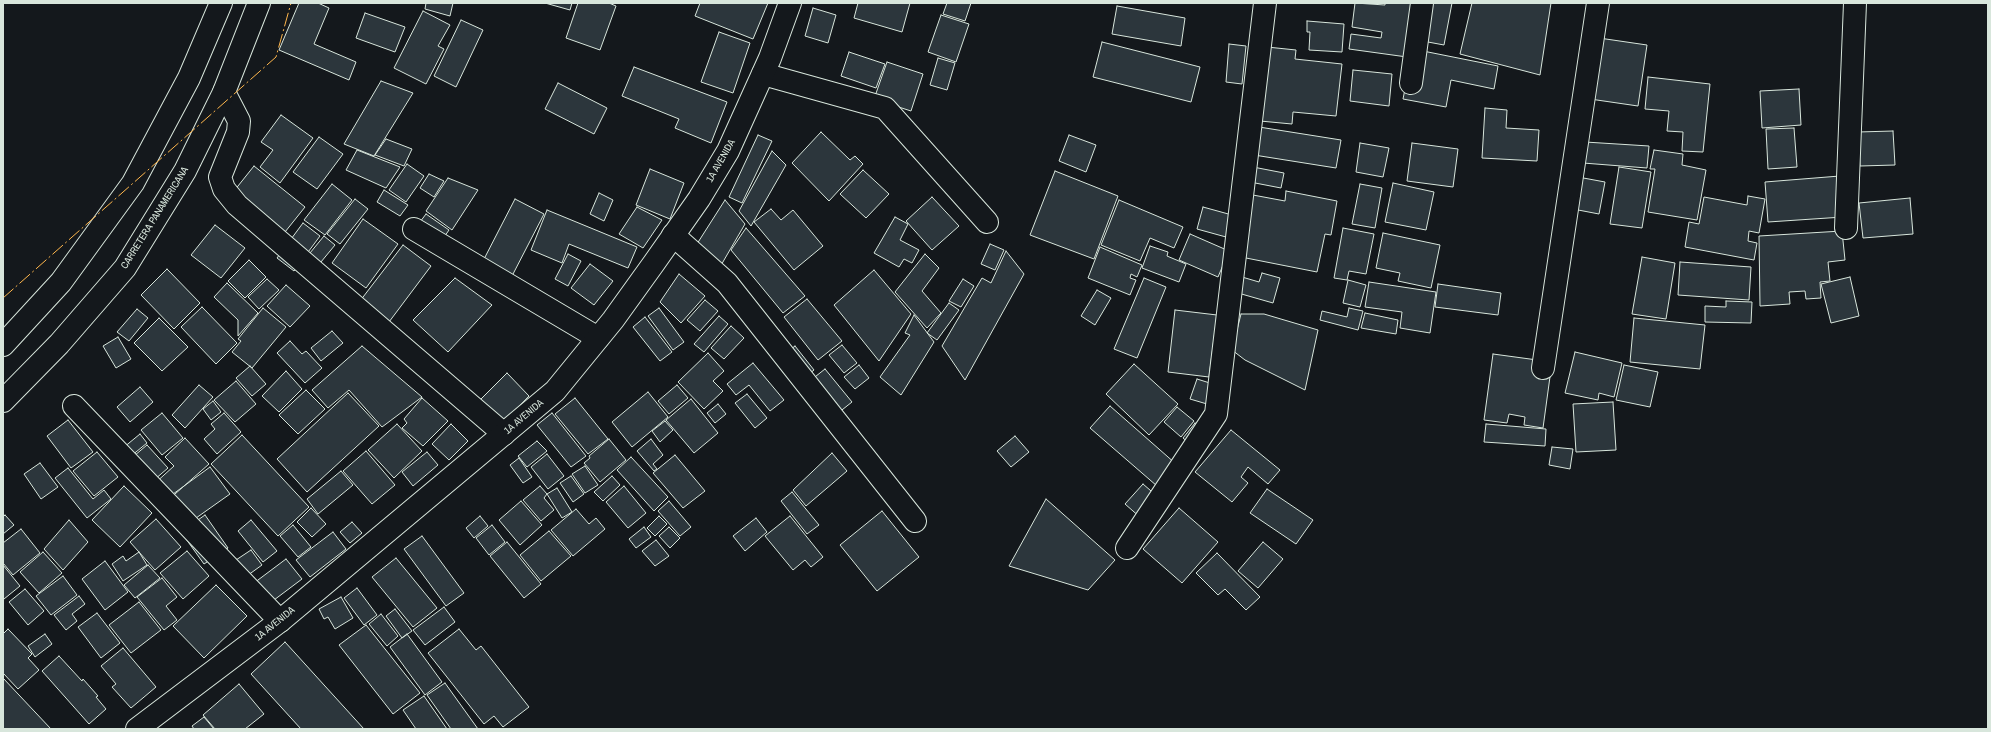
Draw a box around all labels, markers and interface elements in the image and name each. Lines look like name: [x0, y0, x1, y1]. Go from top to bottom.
street label: 1A AVENIDA: [704, 137, 738, 185]
street label: CARRETERA PANAMERICANA: [119, 165, 191, 271]
street label: 1A AVENIDA: [502, 397, 546, 437]
street label: 1A AVENIDA: [253, 604, 297, 644]

